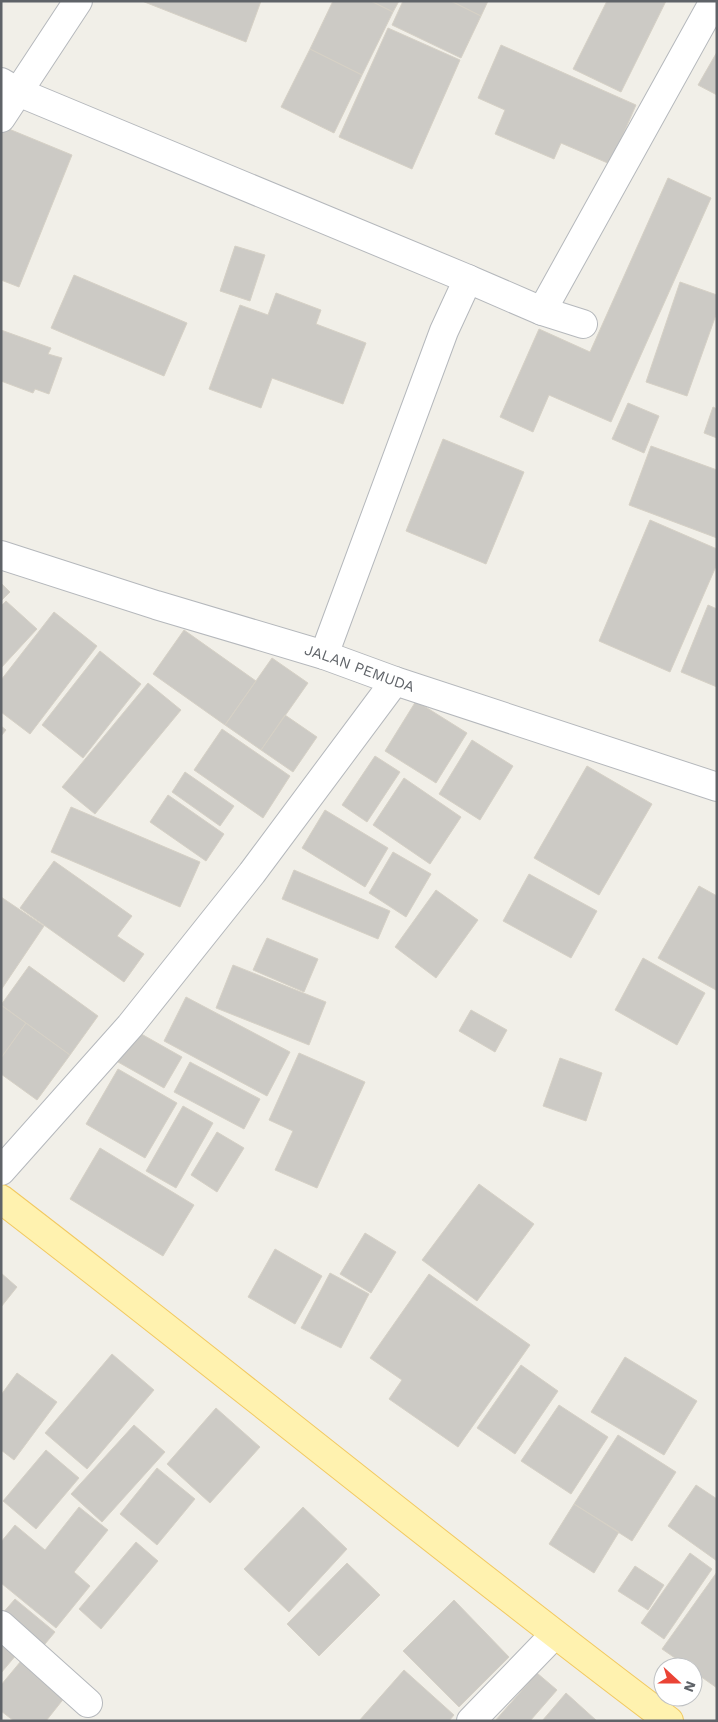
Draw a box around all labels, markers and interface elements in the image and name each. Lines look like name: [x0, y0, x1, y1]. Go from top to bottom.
street label: JALAN PEMUDA: [302, 641, 417, 696]
north arrow: [653, 1657, 703, 1707]
text: N: [681, 1679, 699, 1694]

